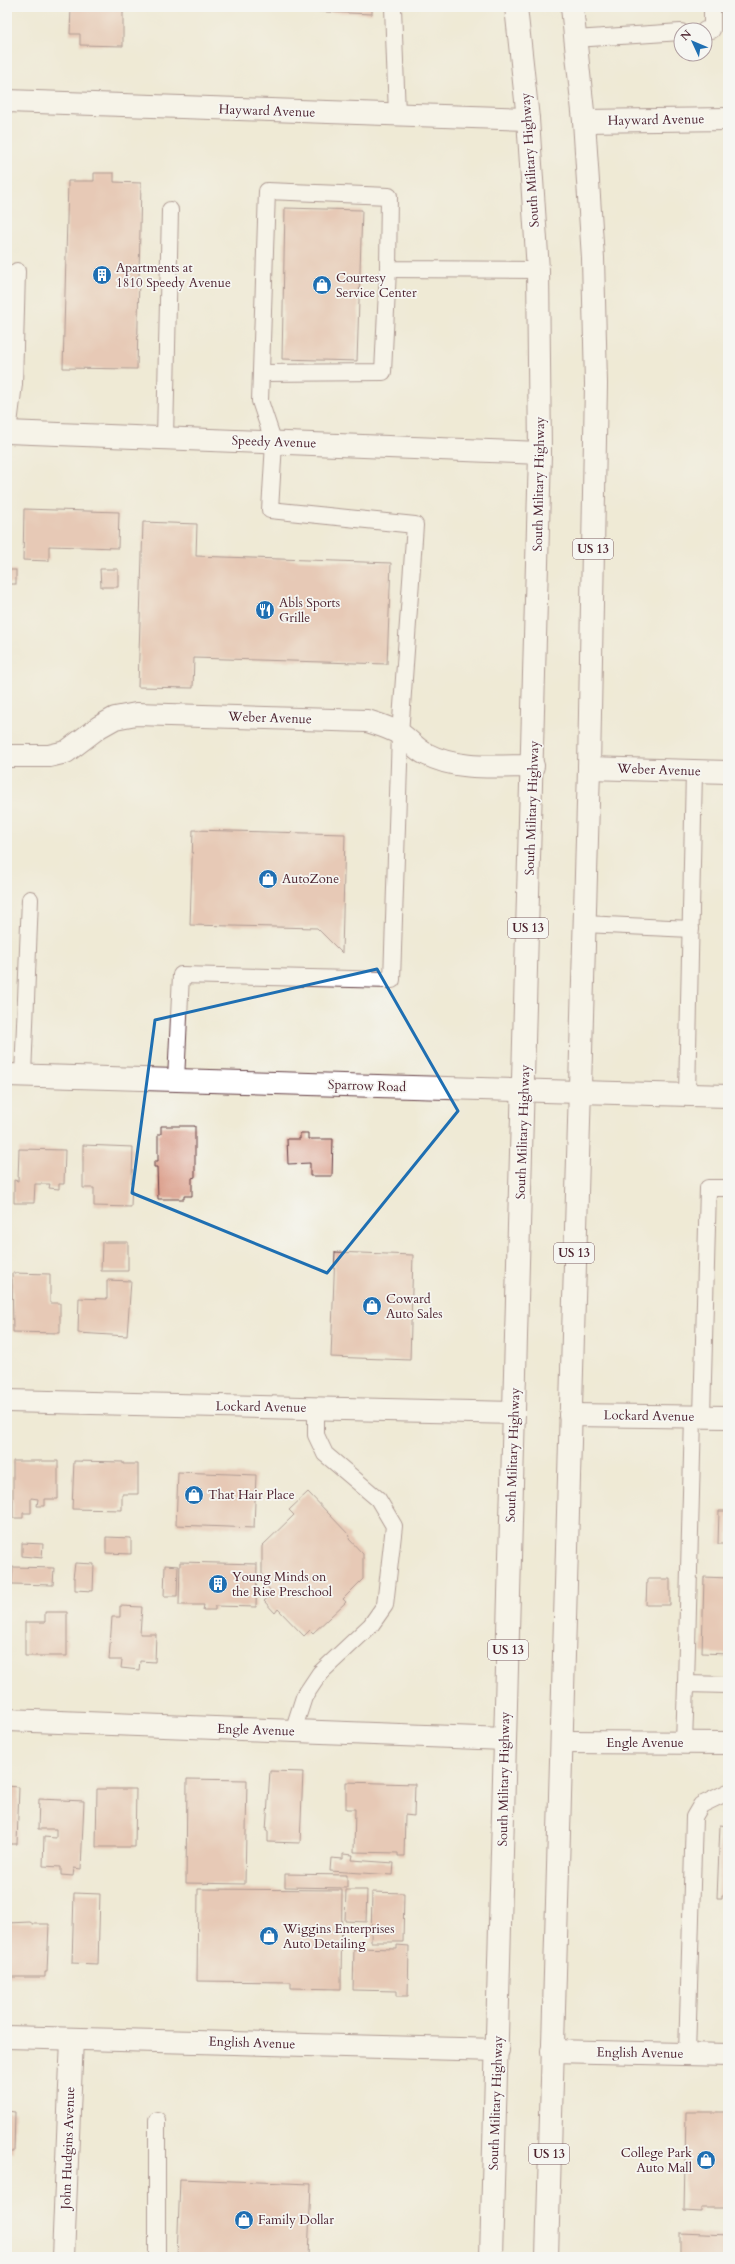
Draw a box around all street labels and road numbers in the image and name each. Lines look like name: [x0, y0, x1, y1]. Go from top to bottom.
street label: South Military Highway: [516, 92, 544, 228]
street label: Hayward Avenue: [218, 100, 316, 122]
street label: Hayward Avenue: [607, 110, 705, 130]
street label: South Military Highway: [529, 416, 549, 552]
street label: Speedy Avenue: [231, 432, 317, 452]
road number: US 13: [573, 539, 613, 559]
street label: Weber Avenue: [227, 708, 312, 728]
street label: South Military Highway: [521, 740, 543, 876]
street label: Weber Avenue: [616, 760, 701, 780]
road number: US 13: [508, 918, 548, 938]
street label: South Military Highway: [512, 1064, 534, 1200]
street label: Sparrow Road: [328, 1076, 406, 1096]
road number: US 13: [554, 1243, 594, 1263]
street label: South Military Highway: [502, 1387, 524, 1523]
street label: Lockard Avenue: [215, 1397, 307, 1417]
street label: Lockard Avenue: [603, 1406, 695, 1426]
road number: US 13: [488, 1640, 528, 1660]
street label: South Military Highway: [494, 1711, 514, 1847]
street label: Engle Avenue: [217, 1720, 295, 1740]
street label: Engle Avenue: [606, 1734, 684, 1752]
street label: English Avenue: [208, 2032, 296, 2054]
street label: South Military Highway: [485, 2035, 507, 2171]
street label: English Avenue: [596, 2043, 684, 2063]
street label: John Hudgins Avenue: [57, 2086, 79, 2212]
road number: US 13: [529, 2144, 569, 2164]

